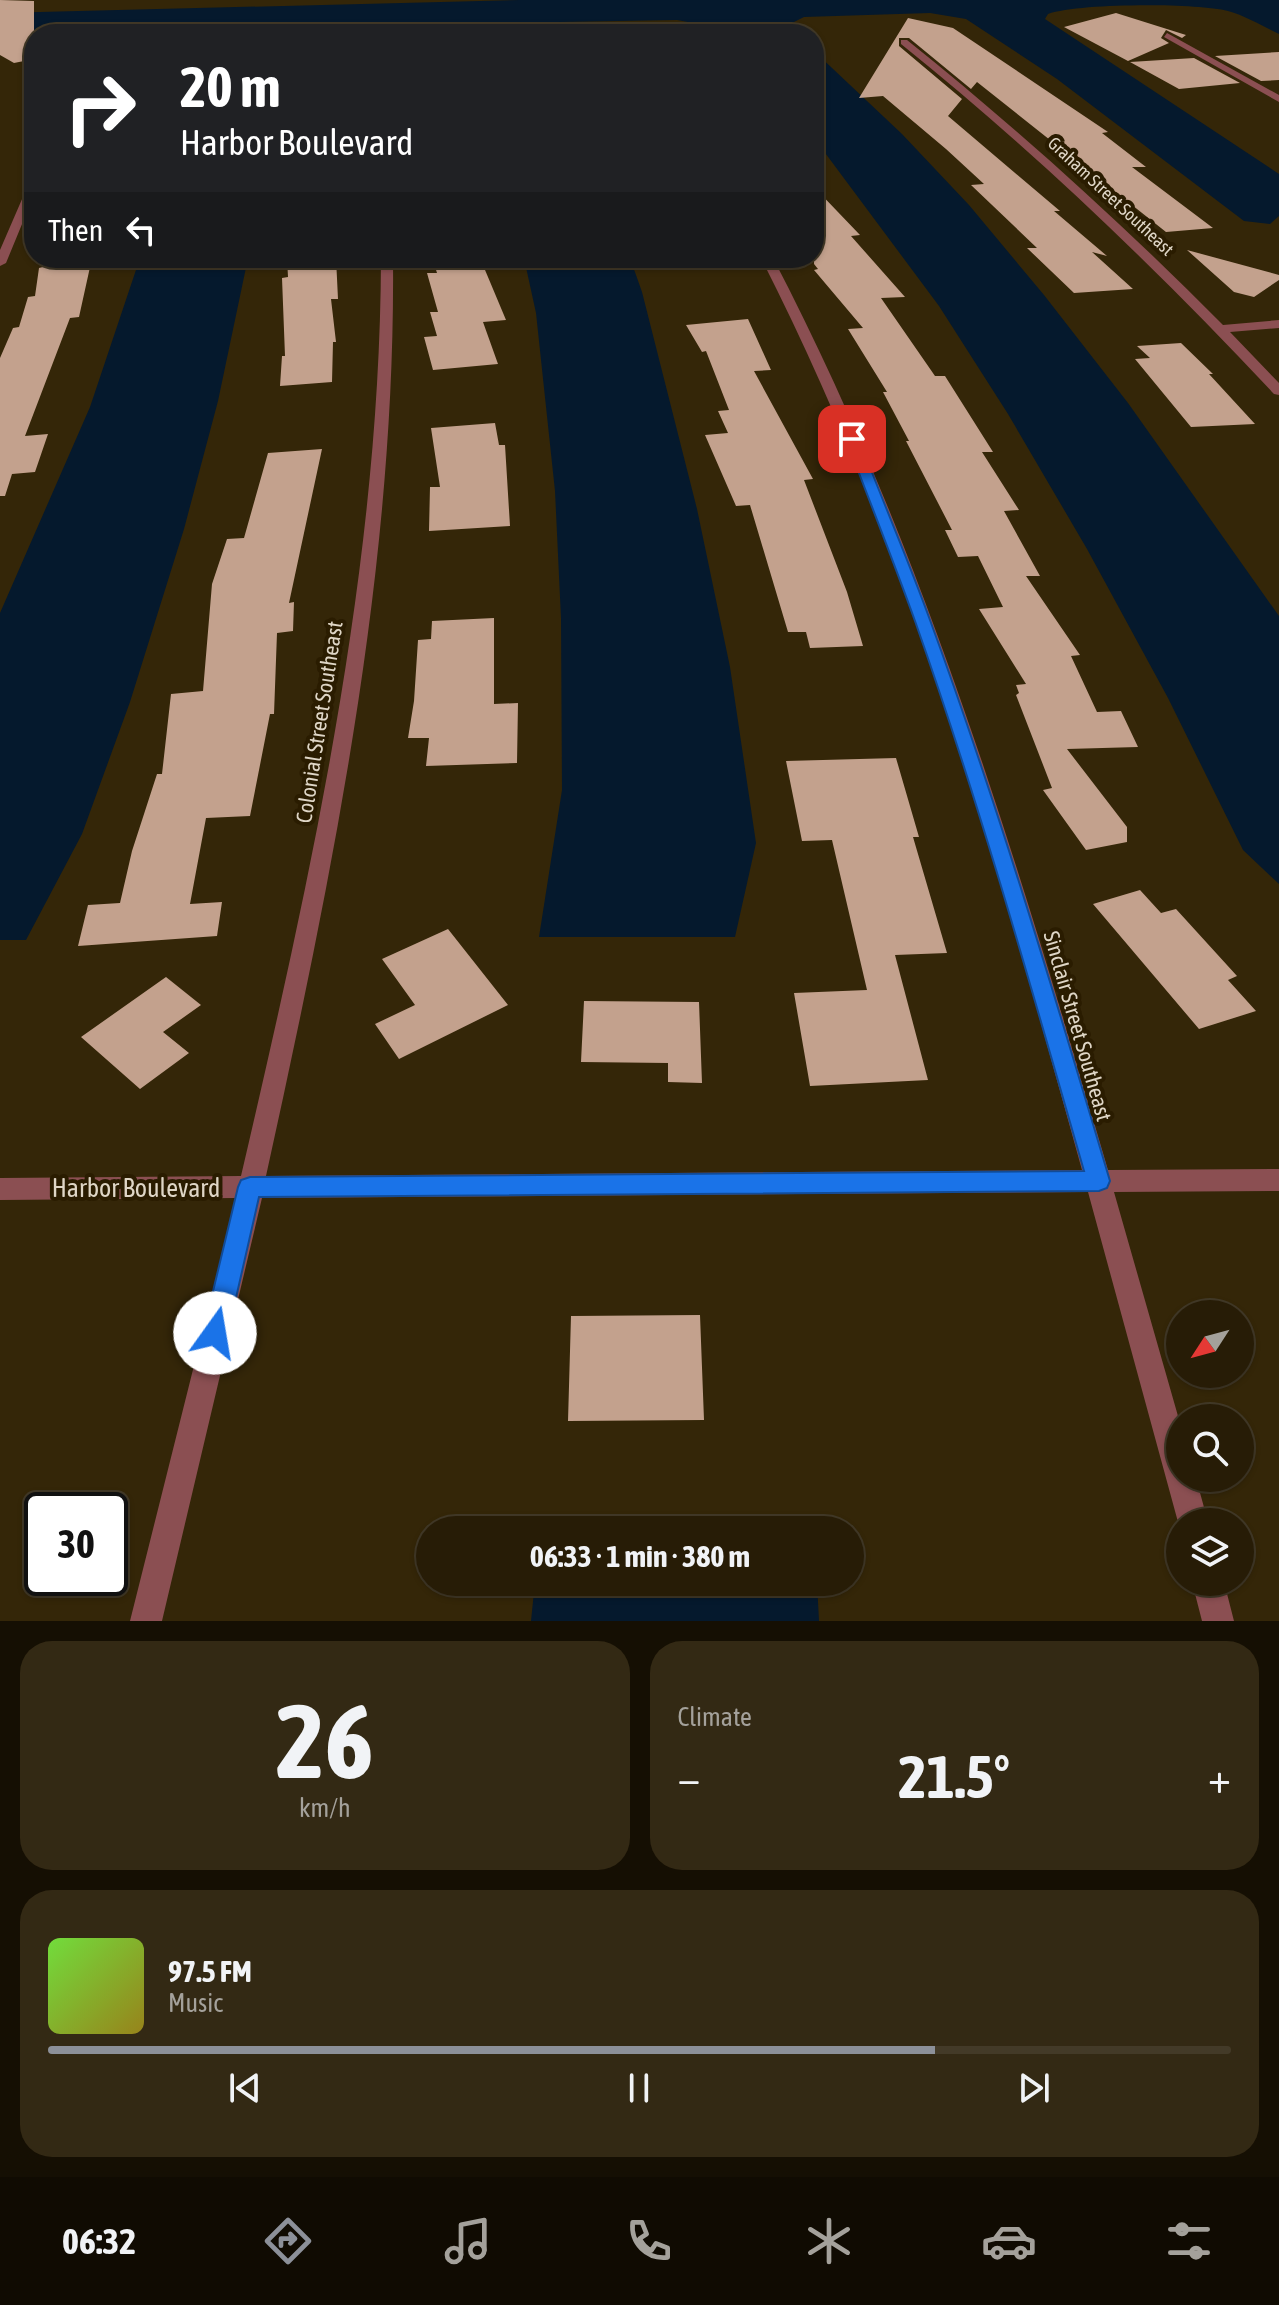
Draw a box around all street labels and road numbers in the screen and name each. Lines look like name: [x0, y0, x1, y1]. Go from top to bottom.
street label: Graham Street Southeast: [1044, 132, 1178, 260]
street label: Colonial Street Southeast: [290, 619, 348, 825]
street label: Sinclair Street Southeast: [1038, 928, 1118, 1124]
street label: Harbor Boulevard: [52, 1173, 220, 1203]

